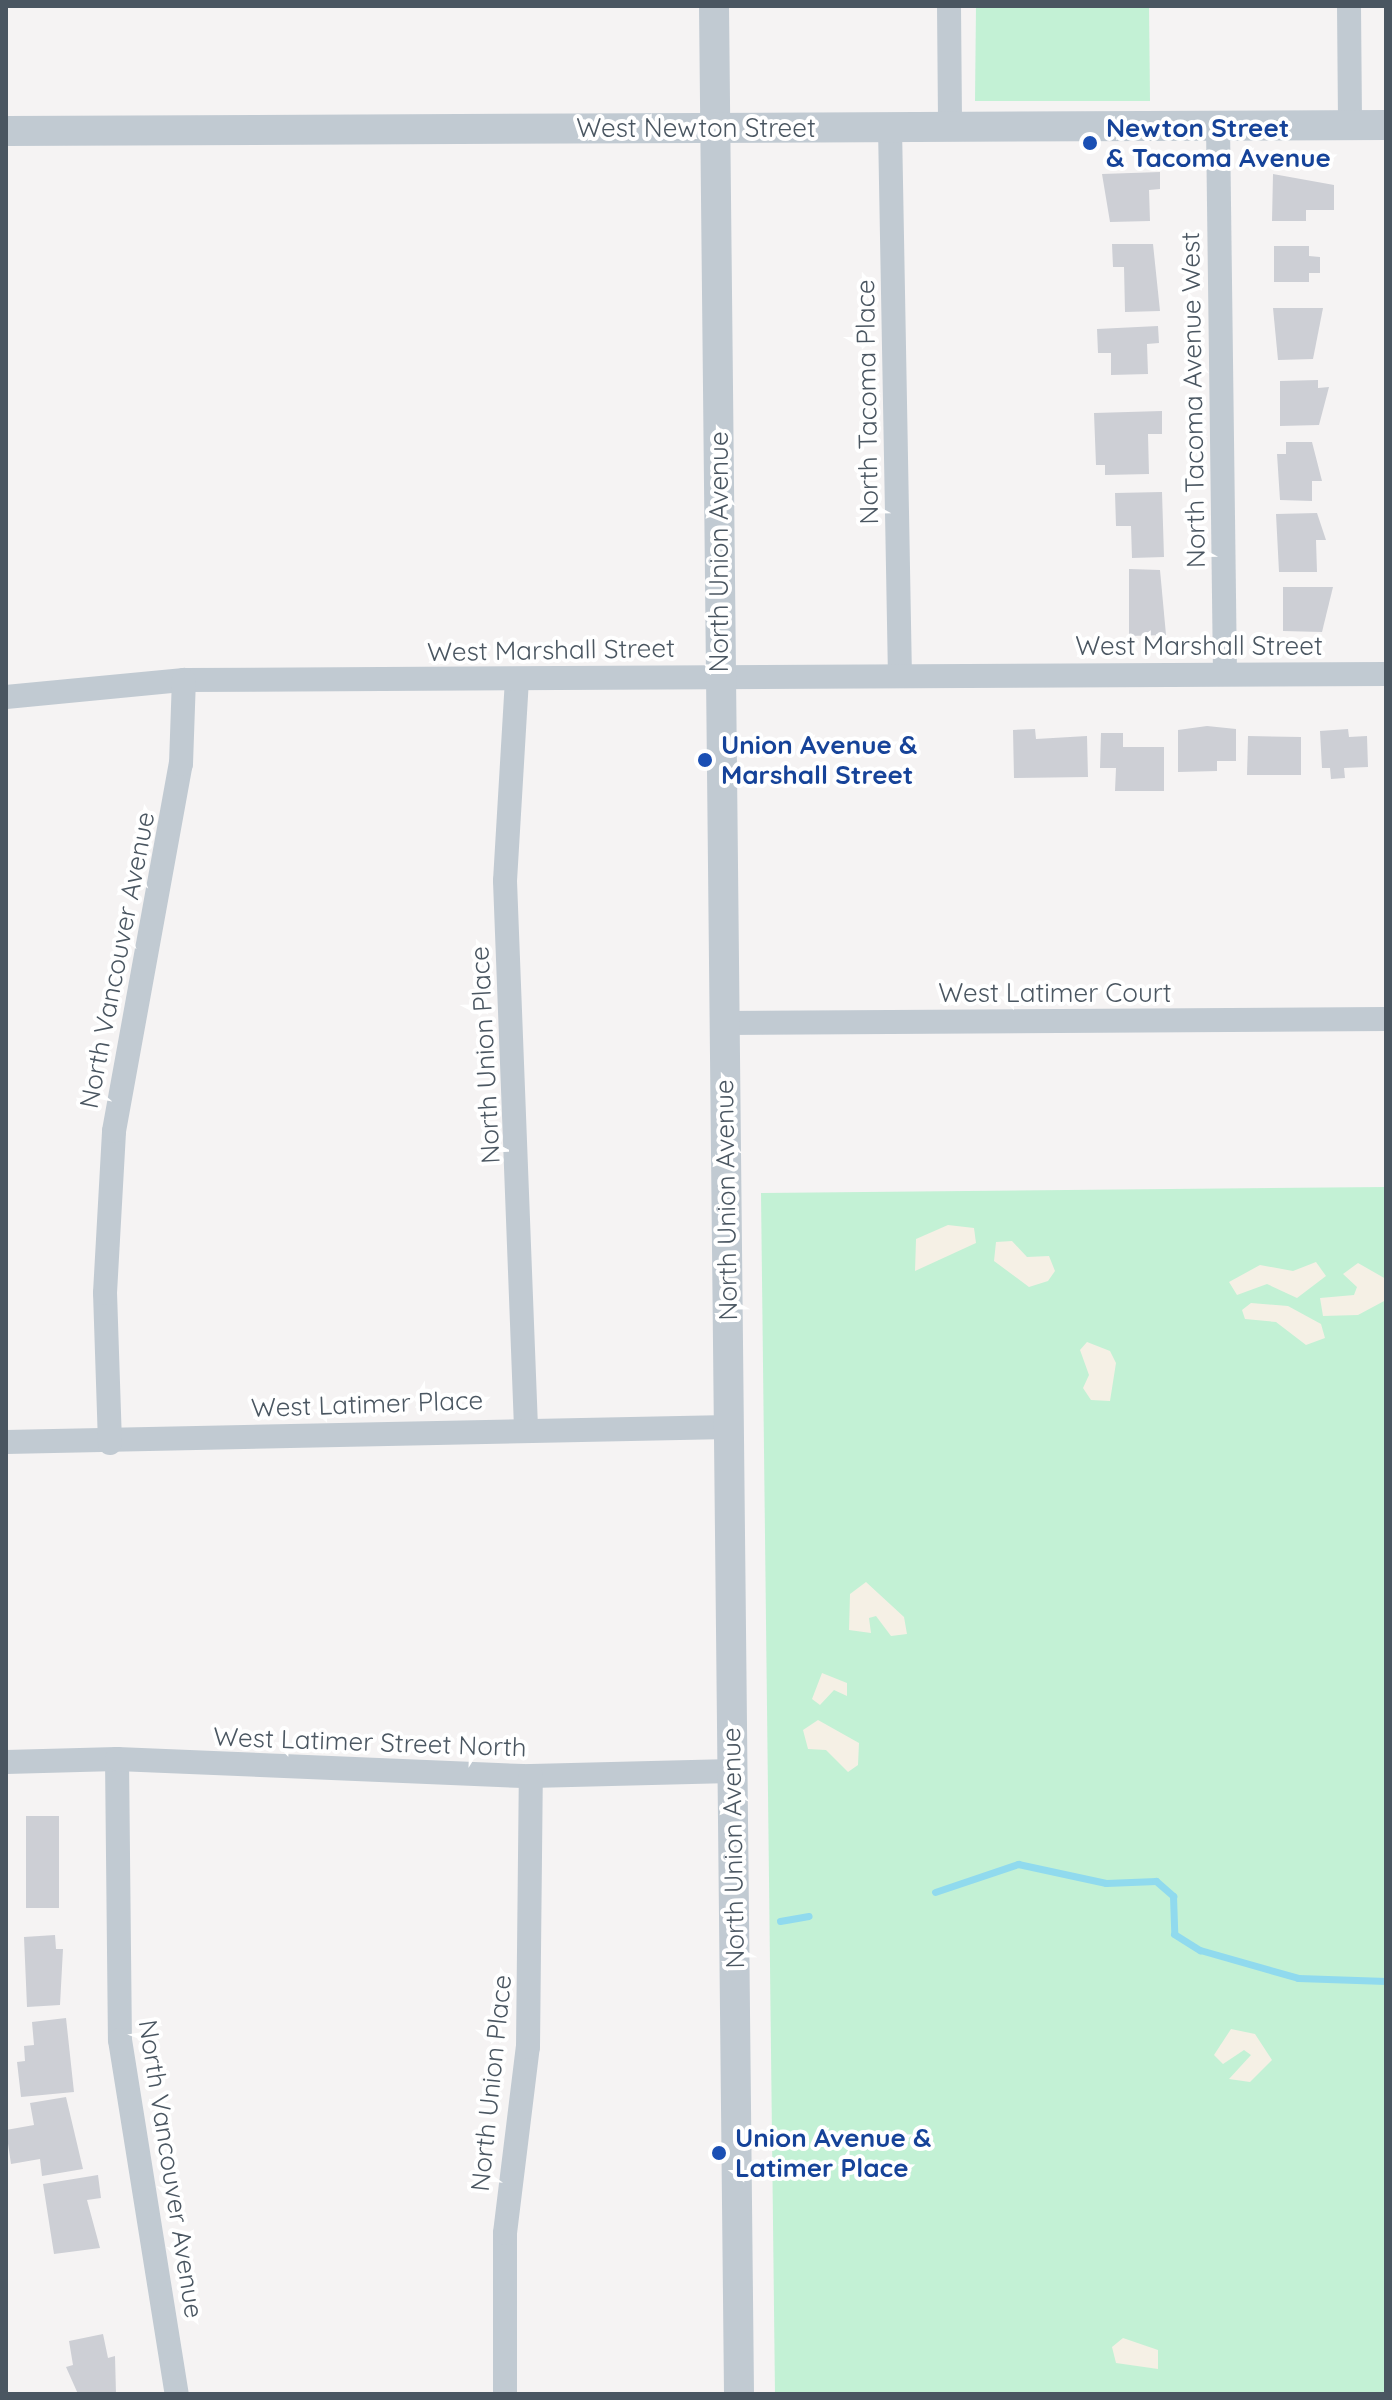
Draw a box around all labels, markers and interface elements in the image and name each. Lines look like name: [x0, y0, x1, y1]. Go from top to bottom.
street label: West Newton Street: [576, 112, 816, 144]
place label: Newton Street & Tacoma Avenue: [1106, 112, 1331, 174]
marker: Newton Street & Tacoma Avenue: [1081, 134, 1099, 152]
street label: North Tacoma Avenue West: [1174, 232, 1212, 568]
street label: North Tacoma Place: [849, 279, 885, 525]
street label: North Union Avenue: [703, 431, 735, 673]
street label: West Marshall Street: [1075, 630, 1323, 662]
street label: West Marshall Street: [427, 632, 675, 668]
place label: Union Avenue & Marshall Street: [721, 729, 917, 790]
marker: Union Avenue & Marshall Street: [696, 751, 714, 769]
street label: North Vancouver Avenue: [73, 809, 161, 1111]
street label: North Union Place: [464, 945, 506, 1165]
street label: West Latimer Court: [938, 977, 1172, 1009]
street label: North Union Avenue: [708, 1079, 744, 1321]
street label: West Latimer Place: [250, 1384, 484, 1424]
street label: West Latimer Street North: [213, 1721, 527, 1763]
street label: North Union Avenue: [715, 1727, 751, 1969]
street label: North Union Place: [464, 1973, 518, 2193]
street label: North Vancouver Avenue: [132, 2018, 210, 2320]
place label: Union Avenue & Latimer Place: [735, 2122, 931, 2184]
marker: Union Avenue & Latimer Place: [710, 2144, 728, 2162]

